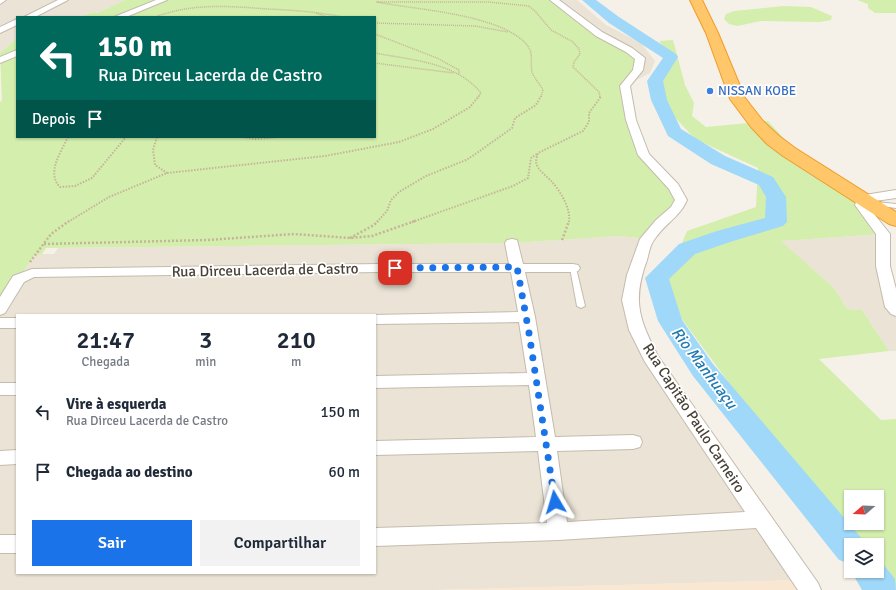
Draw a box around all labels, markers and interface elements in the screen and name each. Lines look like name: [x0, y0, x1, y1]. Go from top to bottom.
text: 150 m: [98, 30, 172, 64]
icon: left: [32, 32, 84, 84]
text: Rua Dirceu Lacerda de Castro: [98, 64, 322, 86]
place label: NISSAN KOBE: [718, 83, 796, 99]
marker: NISSAN KOBE: [705, 86, 715, 96]
icon: arrive: [84, 108, 106, 130]
text: Depois: [32, 110, 76, 128]
pin: [378, 251, 412, 285]
icon: arrive: [384, 257, 406, 279]
street label: Rua Dirceu Lacerda de Castro: [171, 259, 359, 281]
water label: Rio Manhuaçu: [667, 323, 742, 414]
text: 21:47: [76, 325, 135, 355]
text: 3: [199, 325, 212, 355]
text: 210: [277, 325, 316, 355]
street label: Rua Capitão Paulo Carneiro: [639, 340, 749, 496]
text: Chegada: [82, 354, 130, 370]
text: min: [195, 354, 216, 370]
text: m: [291, 354, 301, 370]
text: Vire à esquerda: [66, 395, 166, 413]
icon: left: [32, 401, 54, 423]
text: 150 m: [320, 403, 360, 421]
text: Rua Dirceu Lacerda de Castro: [66, 413, 228, 429]
icon: arrive: [32, 461, 54, 483]
text: Chegada ao destino: [66, 463, 193, 481]
text: 60 m: [329, 463, 360, 481]
position arrow: [534, 481, 576, 523]
north arrow: [844, 490, 884, 530]
map controls: [844, 490, 884, 578]
button: Sair: [32, 520, 192, 566]
button: Compartilhar: [200, 520, 360, 566]
button: layers: [844, 538, 884, 578]

